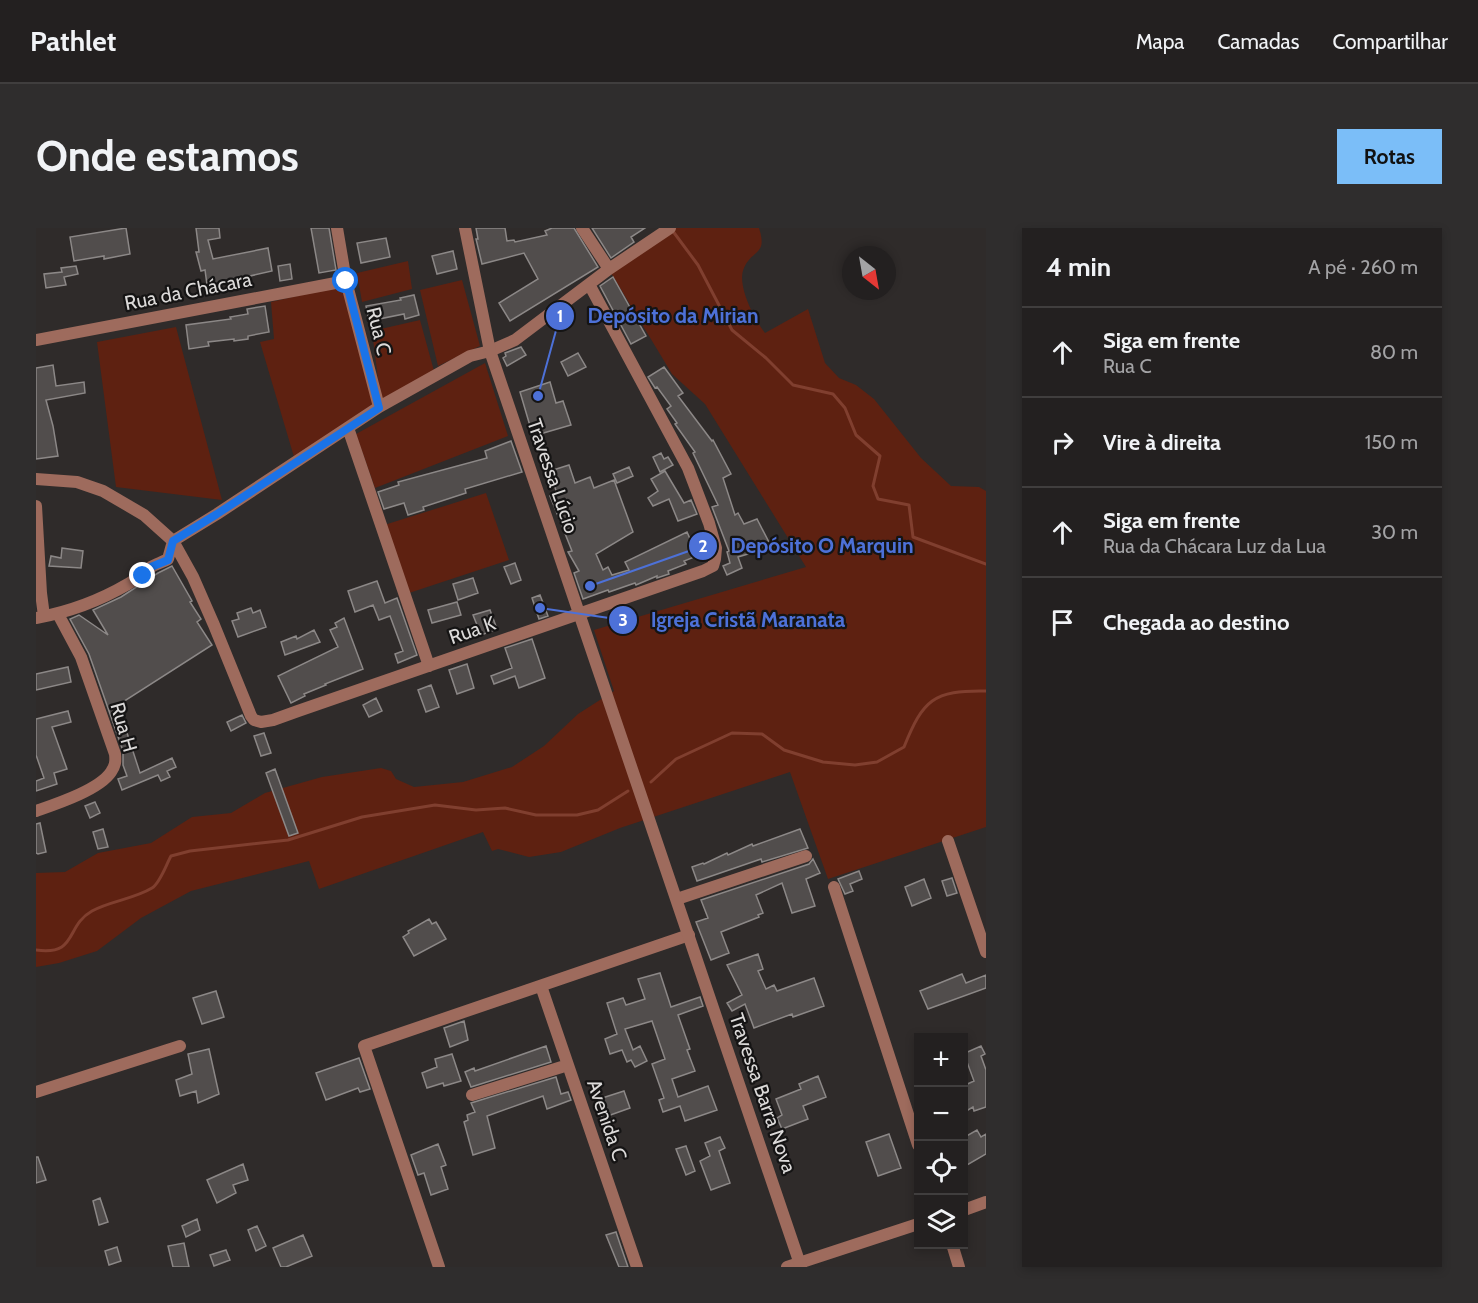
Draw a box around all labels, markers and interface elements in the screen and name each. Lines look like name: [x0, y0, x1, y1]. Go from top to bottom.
text: Pathlet: [30, 24, 116, 58]
text: Mapa: [1136, 29, 1184, 54]
text: Camadas: [1217, 29, 1299, 54]
text: Compartilhar: [1332, 29, 1448, 54]
button: Rotas: [1337, 129, 1442, 184]
text: Onde estamos: [36, 130, 299, 182]
north arrow: [842, 246, 896, 300]
text: 4 min: [1046, 251, 1111, 283]
text: A pé · 260 m: [1308, 255, 1418, 279]
street label: Rua da Chácara: [122, 267, 254, 315]
route start: [332, 267, 358, 293]
callout: Depósito da Mirian: [545, 296, 770, 335]
text: Depósito da Mirian: [587, 303, 759, 328]
street label: Rua C: [361, 304, 397, 358]
text: 1: [557, 305, 563, 327]
text: Siga em frente: [1103, 327, 1240, 354]
icon: ahead: [1046, 336, 1079, 369]
text: 80 m: [1370, 340, 1418, 364]
text: Rua C: [1103, 354, 1152, 378]
street label: Travessa Lúcio: [522, 416, 584, 536]
icon: right: [1046, 426, 1079, 459]
text: Vire à direita: [1103, 429, 1221, 456]
text: 150 m: [1365, 430, 1418, 454]
text: Siga em frente: [1103, 507, 1240, 534]
icon: ahead: [1046, 516, 1079, 549]
text: 30 m: [1371, 520, 1418, 544]
callout: Depósito O Marquin: [688, 527, 926, 566]
text: Depósito O Marquin: [730, 533, 914, 558]
text: Rua da Chácara Luz da Lua: [1103, 534, 1326, 558]
text: 2: [698, 535, 708, 557]
route end: [129, 562, 155, 588]
callout: Igreja Cristã Maranata: [608, 600, 857, 639]
icon: arrive: [1046, 606, 1079, 639]
text: Igreja Cristã Maranata: [651, 607, 846, 632]
text: 3: [618, 609, 628, 631]
text: Chegada ao destino: [1103, 609, 1289, 636]
street label: Rua K: [446, 611, 499, 649]
street label: Rua H: [106, 699, 142, 755]
street label: Travessa Barra Nova: [724, 1010, 802, 1176]
map controls: [914, 1033, 968, 1249]
button: +: [914, 1033, 968, 1087]
street label: Avenida C: [582, 1076, 632, 1164]
button: −: [914, 1087, 968, 1141]
button: locate: [914, 1141, 968, 1195]
button: layers: [914, 1195, 968, 1249]

